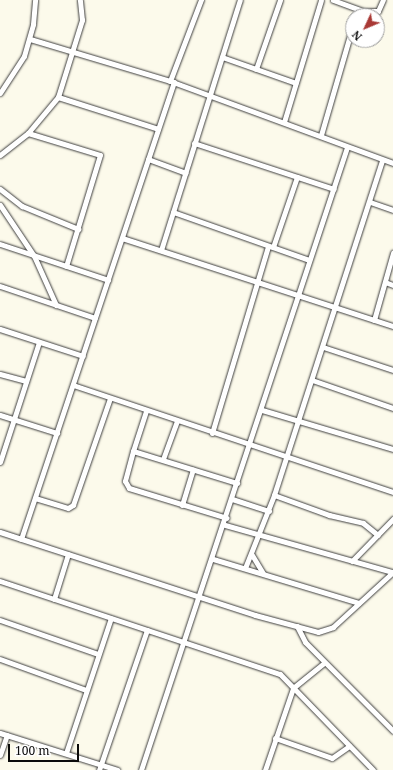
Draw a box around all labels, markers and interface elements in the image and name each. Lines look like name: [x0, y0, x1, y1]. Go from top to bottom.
north arrow: [345, 8, 385, 48]
text: N: [348, 28, 365, 44]
scale bar: [10, 736, 81, 762]
text: 100 m: [15, 742, 50, 759]

